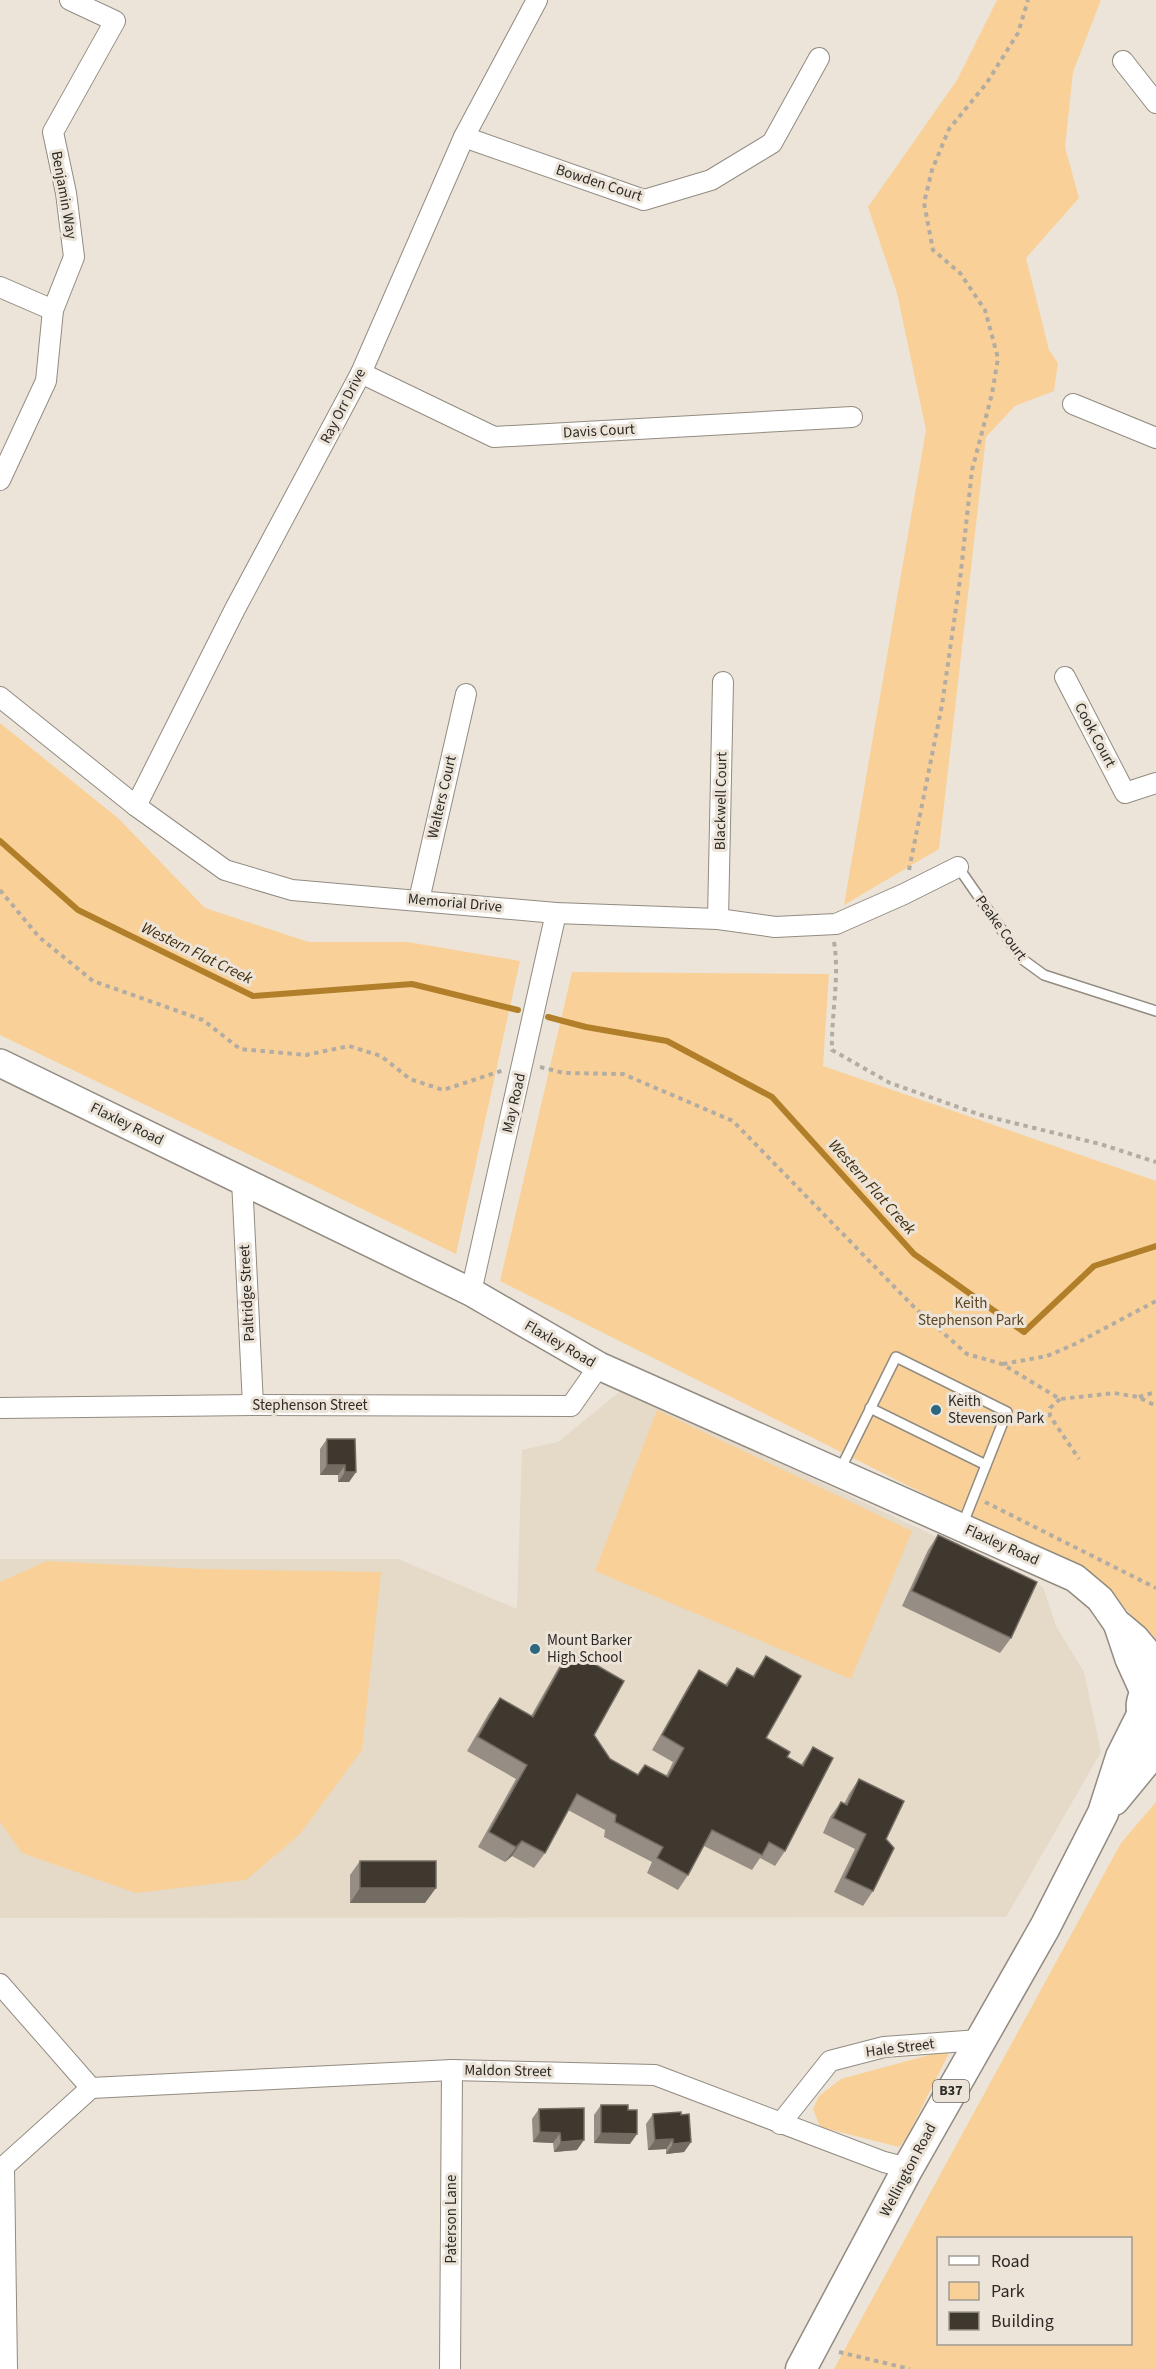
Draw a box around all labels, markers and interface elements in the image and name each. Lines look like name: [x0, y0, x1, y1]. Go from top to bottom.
street label: Benjamin Way: [46, 149, 82, 241]
street label: Bowden Court: [553, 159, 645, 207]
street label: Ray Orr Drive: [315, 365, 371, 447]
street label: Davis Court: [563, 419, 635, 443]
street label: Cook Court: [1069, 699, 1121, 771]
street label: Blackwell Court: [710, 752, 732, 850]
street label: Walters Court: [422, 753, 462, 841]
street label: Memorial Drive: [407, 888, 503, 918]
street label: Peake Court: [970, 891, 1032, 965]
water label: Western Flat Creek: [138, 916, 257, 990]
street label: May Road: [497, 1071, 531, 1135]
street label: Flaxley Road: [87, 1097, 167, 1151]
water label: Western Flat Creek: [823, 1135, 921, 1240]
street label: Paltridge Street: [234, 1244, 260, 1342]
park label: Keith Stephenson Park: [918, 1293, 1024, 1331]
street label: Flaxley Road: [521, 1315, 599, 1373]
place label: Keith Stevenson Park: [948, 1391, 1045, 1429]
street label: Stephenson Street: [252, 1395, 368, 1416]
marker: Keith Stevenson Park: [929, 1403, 943, 1417]
street label: Flaxley Road: [962, 1519, 1042, 1571]
place label: Mount Barker High School: [547, 1630, 633, 1668]
marker: Mount Barker High School: [528, 1642, 542, 1656]
street label: Hale Street: [864, 2033, 936, 2063]
street label: Maldon Street: [464, 2060, 552, 2082]
road number: B37: [933, 2080, 969, 2102]
street label: Wellington Road: [875, 2120, 941, 2220]
street label: Paterson Lane: [441, 2175, 462, 2263]
legend: [937, 2237, 1132, 2345]
text: Road: [991, 2249, 1030, 2274]
text: Park: [991, 2279, 1025, 2304]
text: Building: [991, 2309, 1054, 2334]

